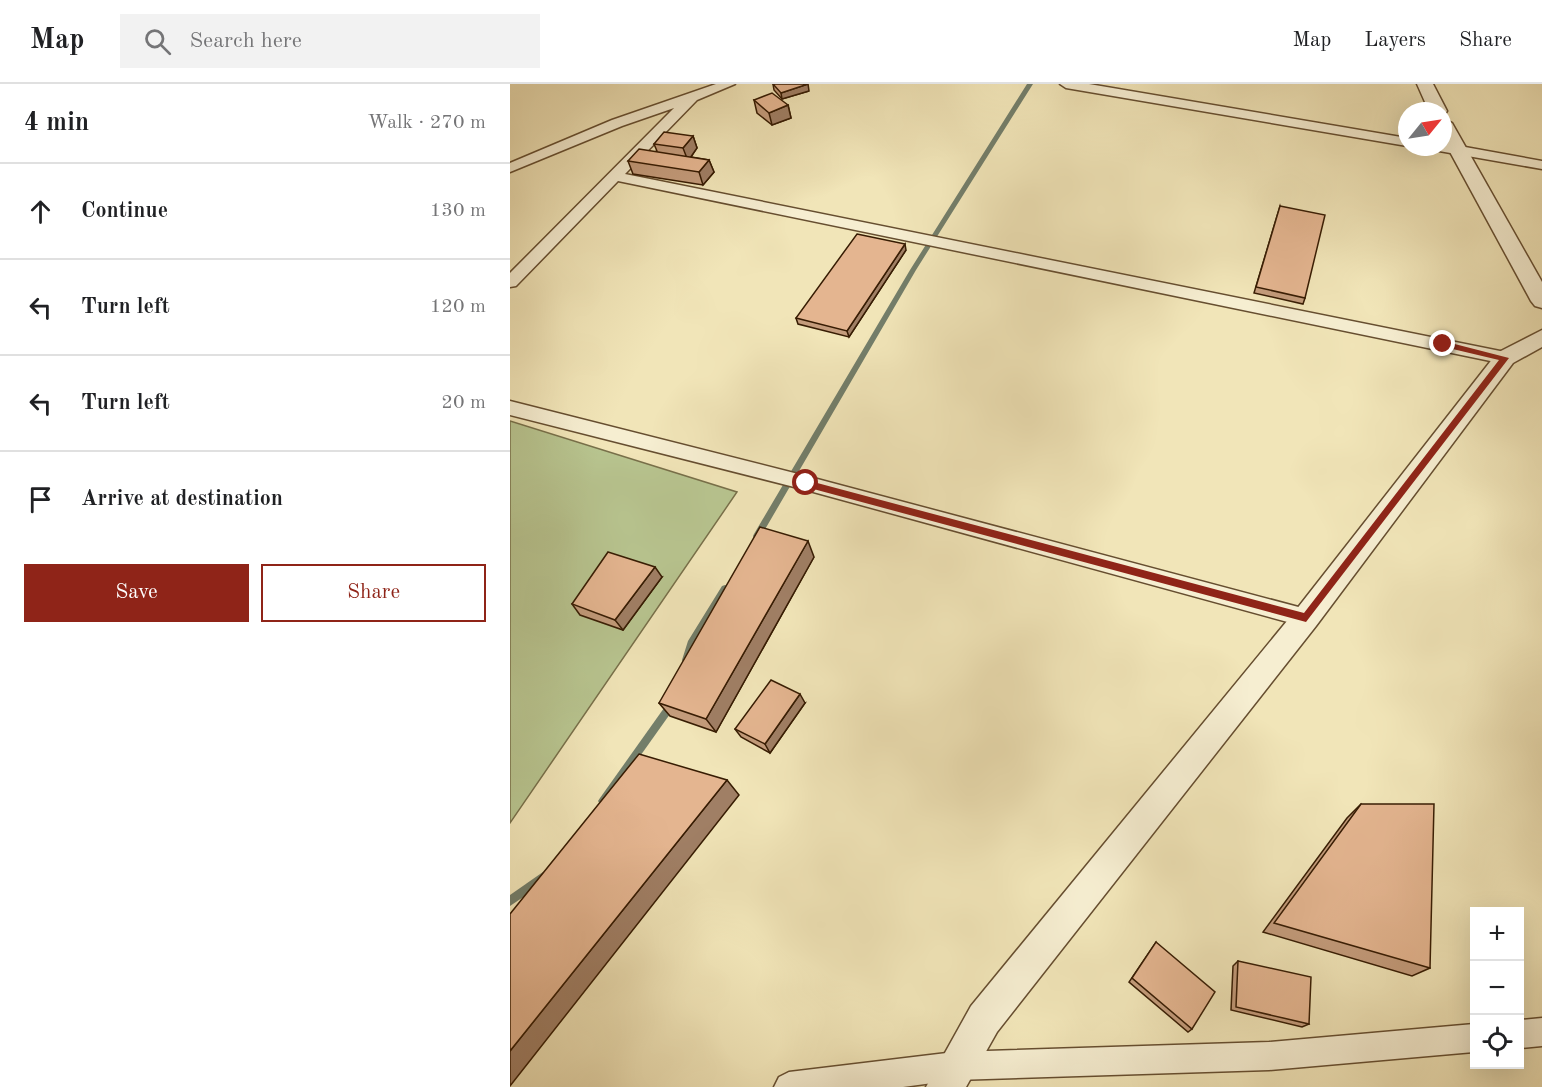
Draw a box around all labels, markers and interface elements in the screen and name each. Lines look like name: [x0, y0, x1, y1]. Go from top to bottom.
search box: [120, 14, 540, 68]
icon: search: [141, 25, 174, 58]
text: Map: [30, 27, 84, 55]
text: Search here: [189, 30, 302, 52]
text: Map: [1292, 30, 1331, 51]
text: Layers: [1364, 30, 1426, 51]
text: Share: [1459, 30, 1512, 51]
north arrow: [1398, 102, 1452, 156]
text: 4 min: [24, 110, 89, 136]
text: Walk · 270 m: [367, 113, 486, 133]
icon: ahead: [24, 195, 57, 228]
text: Continue: [81, 200, 168, 222]
text: 130 m: [430, 201, 486, 221]
icon: left: [24, 291, 57, 324]
text: Turn left: [81, 296, 170, 318]
text: 120 m: [430, 297, 486, 317]
route end: [1429, 330, 1455, 356]
icon: left: [24, 387, 57, 420]
text: Turn left: [81, 392, 170, 414]
text: 20 m: [441, 393, 486, 413]
route start: [792, 469, 818, 495]
icon: arrive: [24, 483, 57, 516]
text: Arrive at destination: [81, 488, 283, 510]
button: Save: [24, 564, 249, 622]
button: Share: [261, 564, 486, 622]
map controls: [1470, 907, 1524, 1069]
button: +: [1470, 907, 1524, 961]
button: −: [1470, 961, 1524, 1015]
button: locate: [1470, 1015, 1524, 1069]

